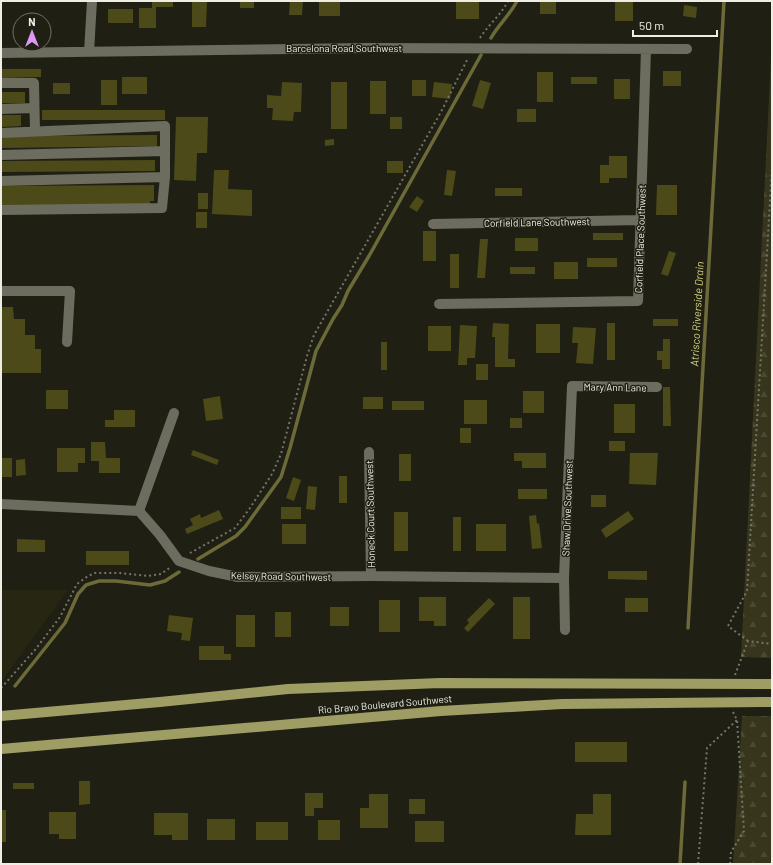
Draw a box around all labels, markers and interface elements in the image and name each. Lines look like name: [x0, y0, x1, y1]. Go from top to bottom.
north arrow: [12, 12, 52, 52]
scale bar: [633, 12, 717, 38]
text: N: [28, 15, 36, 28]
text: 50 m: [639, 18, 664, 32]
street label: Barcelona Road Southwest: [286, 42, 402, 54]
street label: Corfield Place Southwest: [632, 184, 648, 293]
street label: Corfield Lane Southwest: [484, 215, 591, 229]
water label: Atrisco Riverside Drain: [687, 261, 706, 367]
street label: Mary Ann Lane: [583, 380, 647, 394]
street label: Shaw Drive Southwest: [559, 459, 575, 556]
street label: Honeck Court Southwest: [363, 460, 377, 568]
street label: Kelsey Road Southwest: [231, 569, 332, 583]
street label: Rio Bravo Boulevard Southwest: [317, 692, 453, 716]

